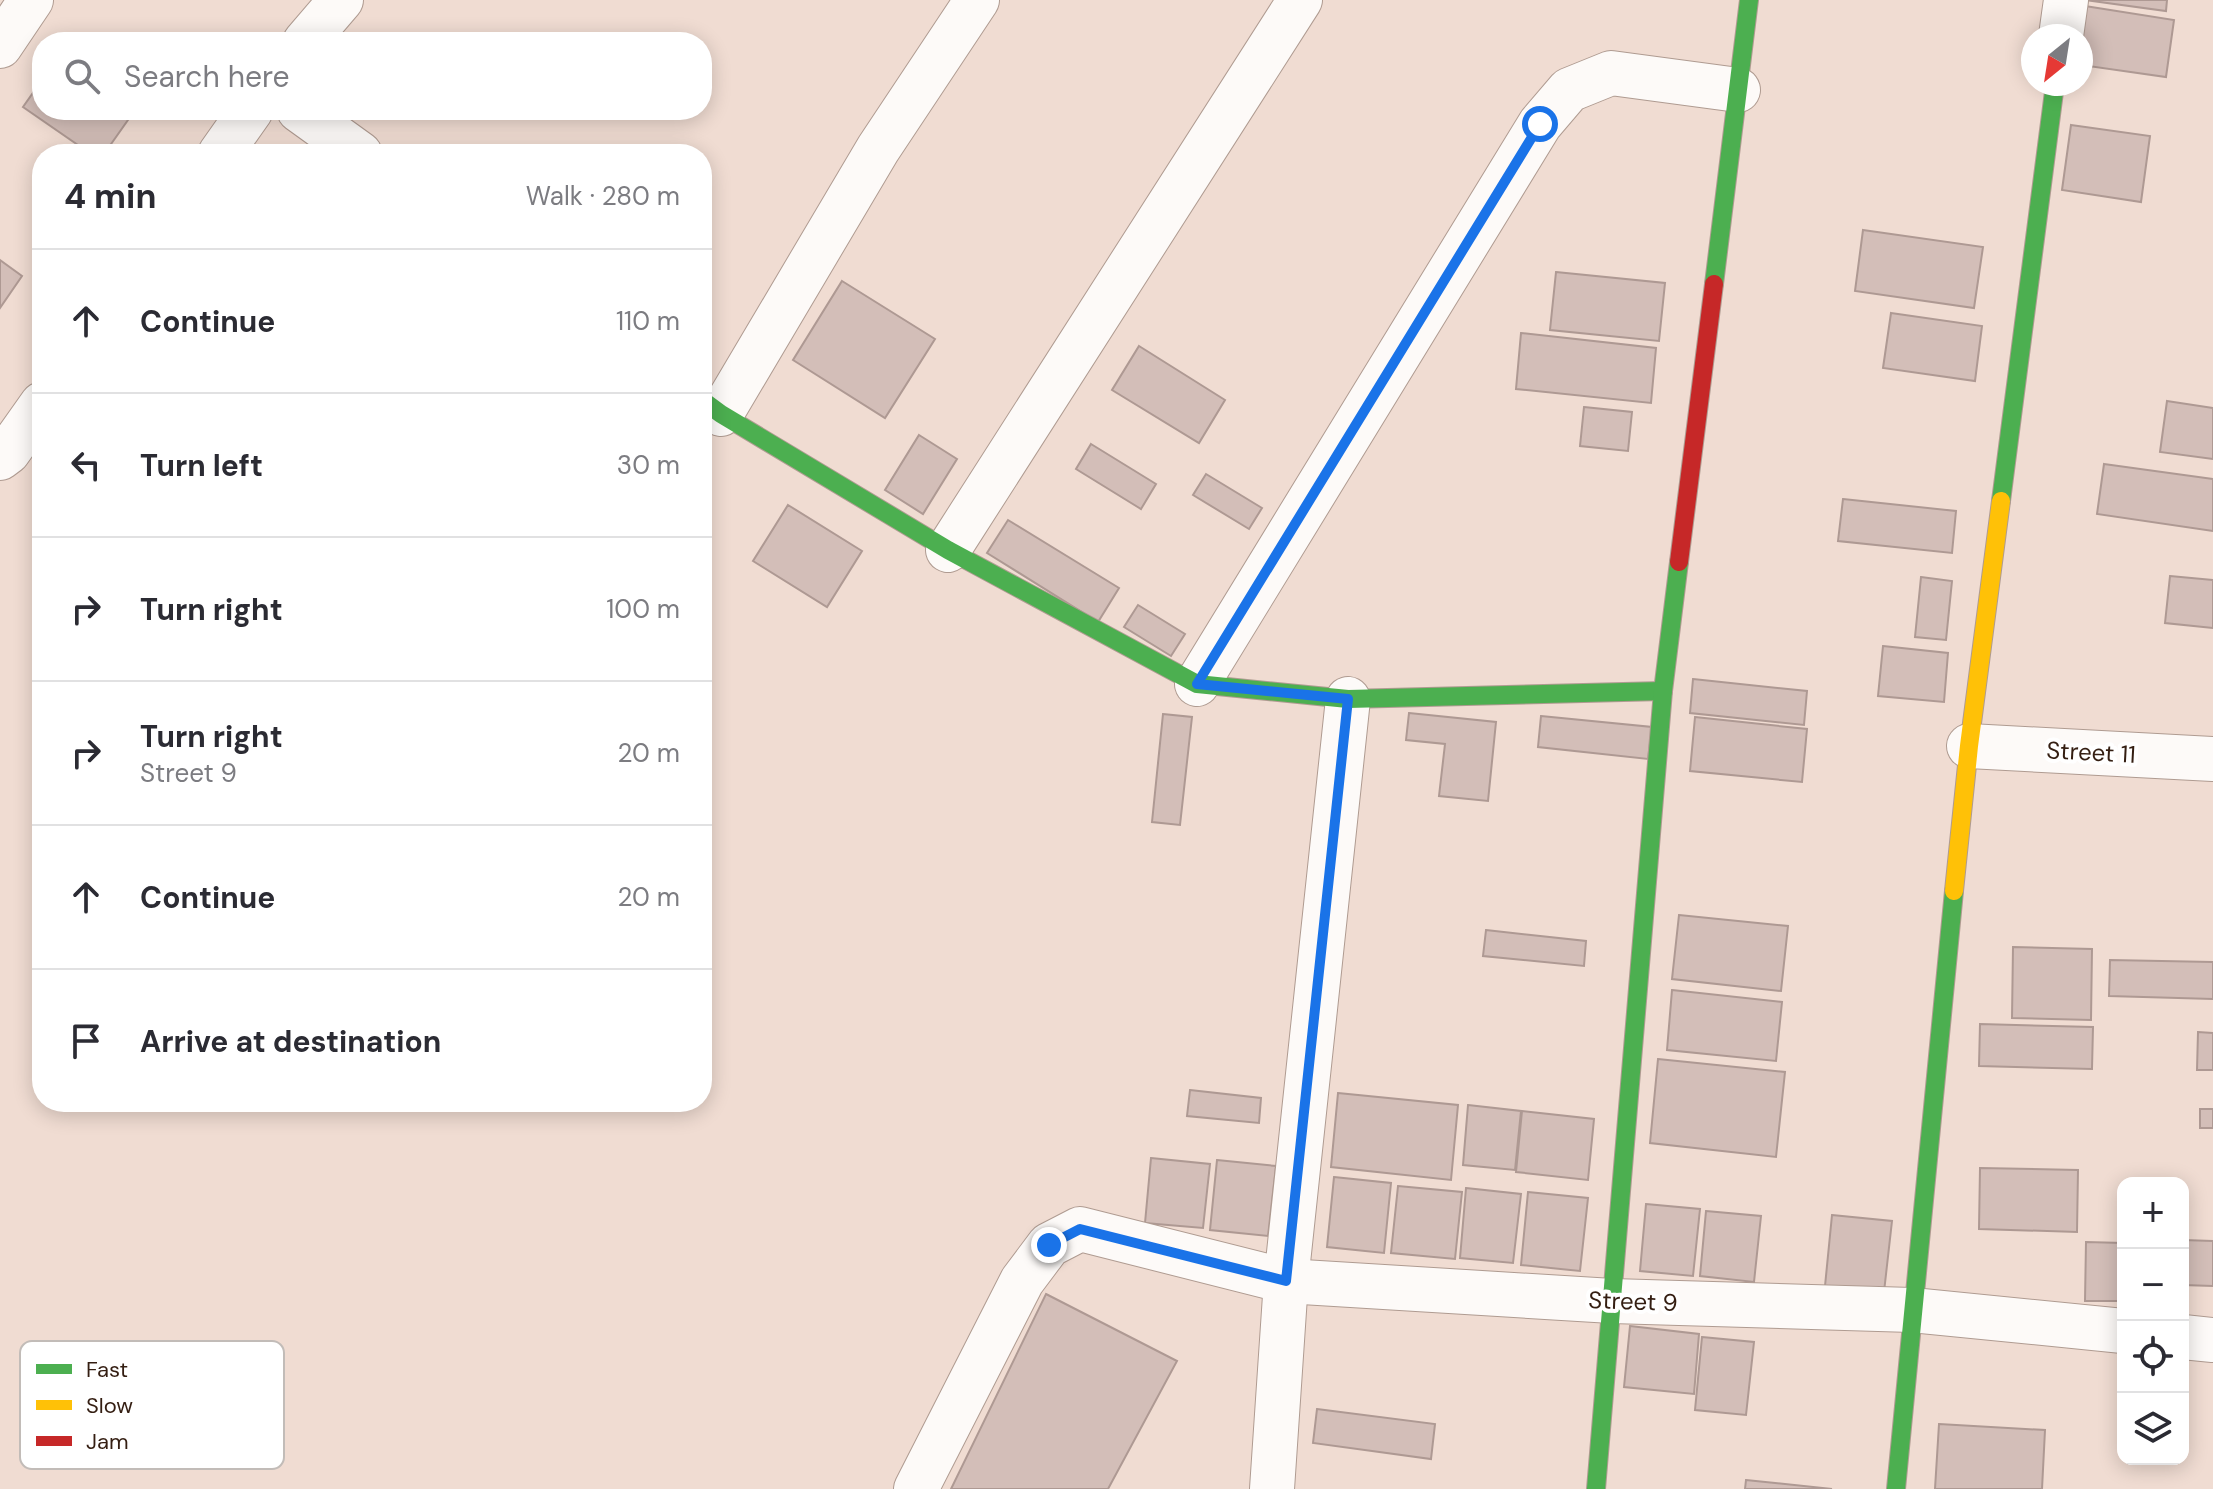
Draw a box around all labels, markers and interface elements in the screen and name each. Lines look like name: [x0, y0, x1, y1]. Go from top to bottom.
north arrow: [2021, 24, 2093, 96]
search box: [32, 32, 712, 120]
icon: search: [60, 54, 104, 98]
text: Search here: [124, 57, 290, 96]
route start: [1522, 106, 1558, 142]
text: 4 min: [64, 174, 156, 219]
text: Walk · 280 m: [526, 179, 680, 213]
icon: ahead: [64, 299, 108, 343]
text: Continue: [140, 302, 275, 341]
text: 110 m: [616, 304, 680, 338]
icon: left: [64, 443, 108, 487]
text: Turn left: [140, 446, 263, 485]
text: 30 m: [617, 448, 680, 482]
icon: right: [64, 587, 108, 631]
text: Turn right: [140, 590, 283, 629]
text: 100 m: [606, 592, 680, 626]
text: Turn right: [140, 717, 283, 756]
icon: right: [64, 731, 108, 775]
street label: Street 11: [2046, 734, 2136, 770]
text: 20 m: [617, 736, 680, 770]
text: Street 9: [140, 756, 237, 790]
icon: ahead: [64, 875, 108, 919]
text: Continue: [140, 878, 275, 917]
text: 20 m: [617, 880, 680, 914]
icon: arrive: [64, 1019, 108, 1063]
text: Arrive at destination: [140, 1022, 441, 1061]
map controls: [2117, 1177, 2189, 1465]
button: +: [2117, 1177, 2189, 1249]
route end: [1031, 1227, 1067, 1263]
button: −: [2117, 1249, 2189, 1321]
street label: Street 9: [1588, 1284, 1678, 1318]
button: locate: [2117, 1321, 2189, 1393]
legend: [20, 1341, 284, 1469]
text: Fast: [86, 1355, 128, 1384]
text: Slow: [86, 1391, 133, 1420]
button: layers: [2117, 1393, 2189, 1465]
text: Jam: [86, 1427, 129, 1456]

